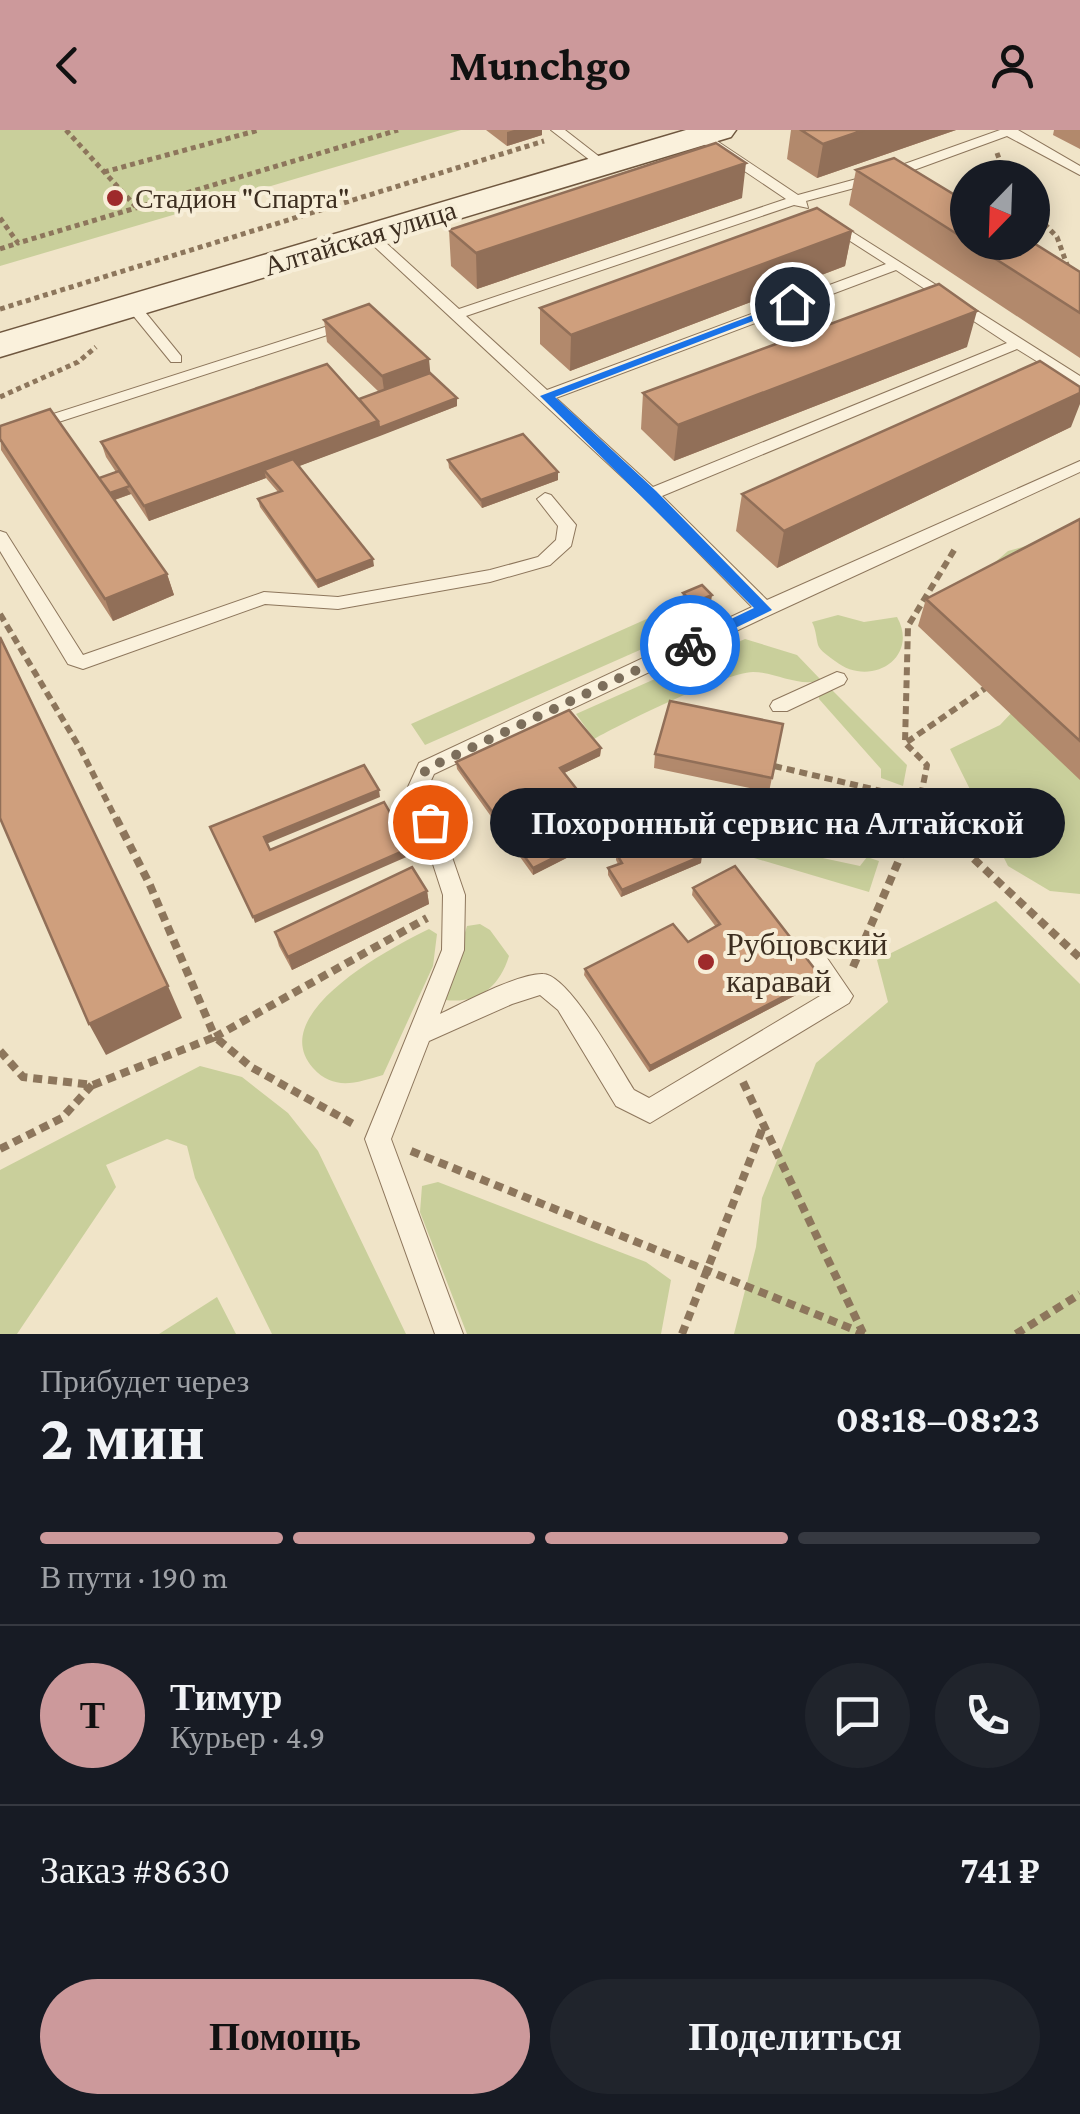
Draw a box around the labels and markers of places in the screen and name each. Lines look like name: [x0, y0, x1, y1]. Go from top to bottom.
place label: Стадион "Спарта": [135, 183, 349, 214]
marker: Стадион "Спарта": [104, 187, 126, 209]
pin: [750, 262, 835, 347]
pin: [388, 780, 473, 865]
callout: Похоронный сервис на Алтайской: [490, 787, 1065, 857]
place label: Рубцовский каравай: [726, 926, 888, 999]
marker: Рубцовский каравай: [695, 951, 717, 973]

